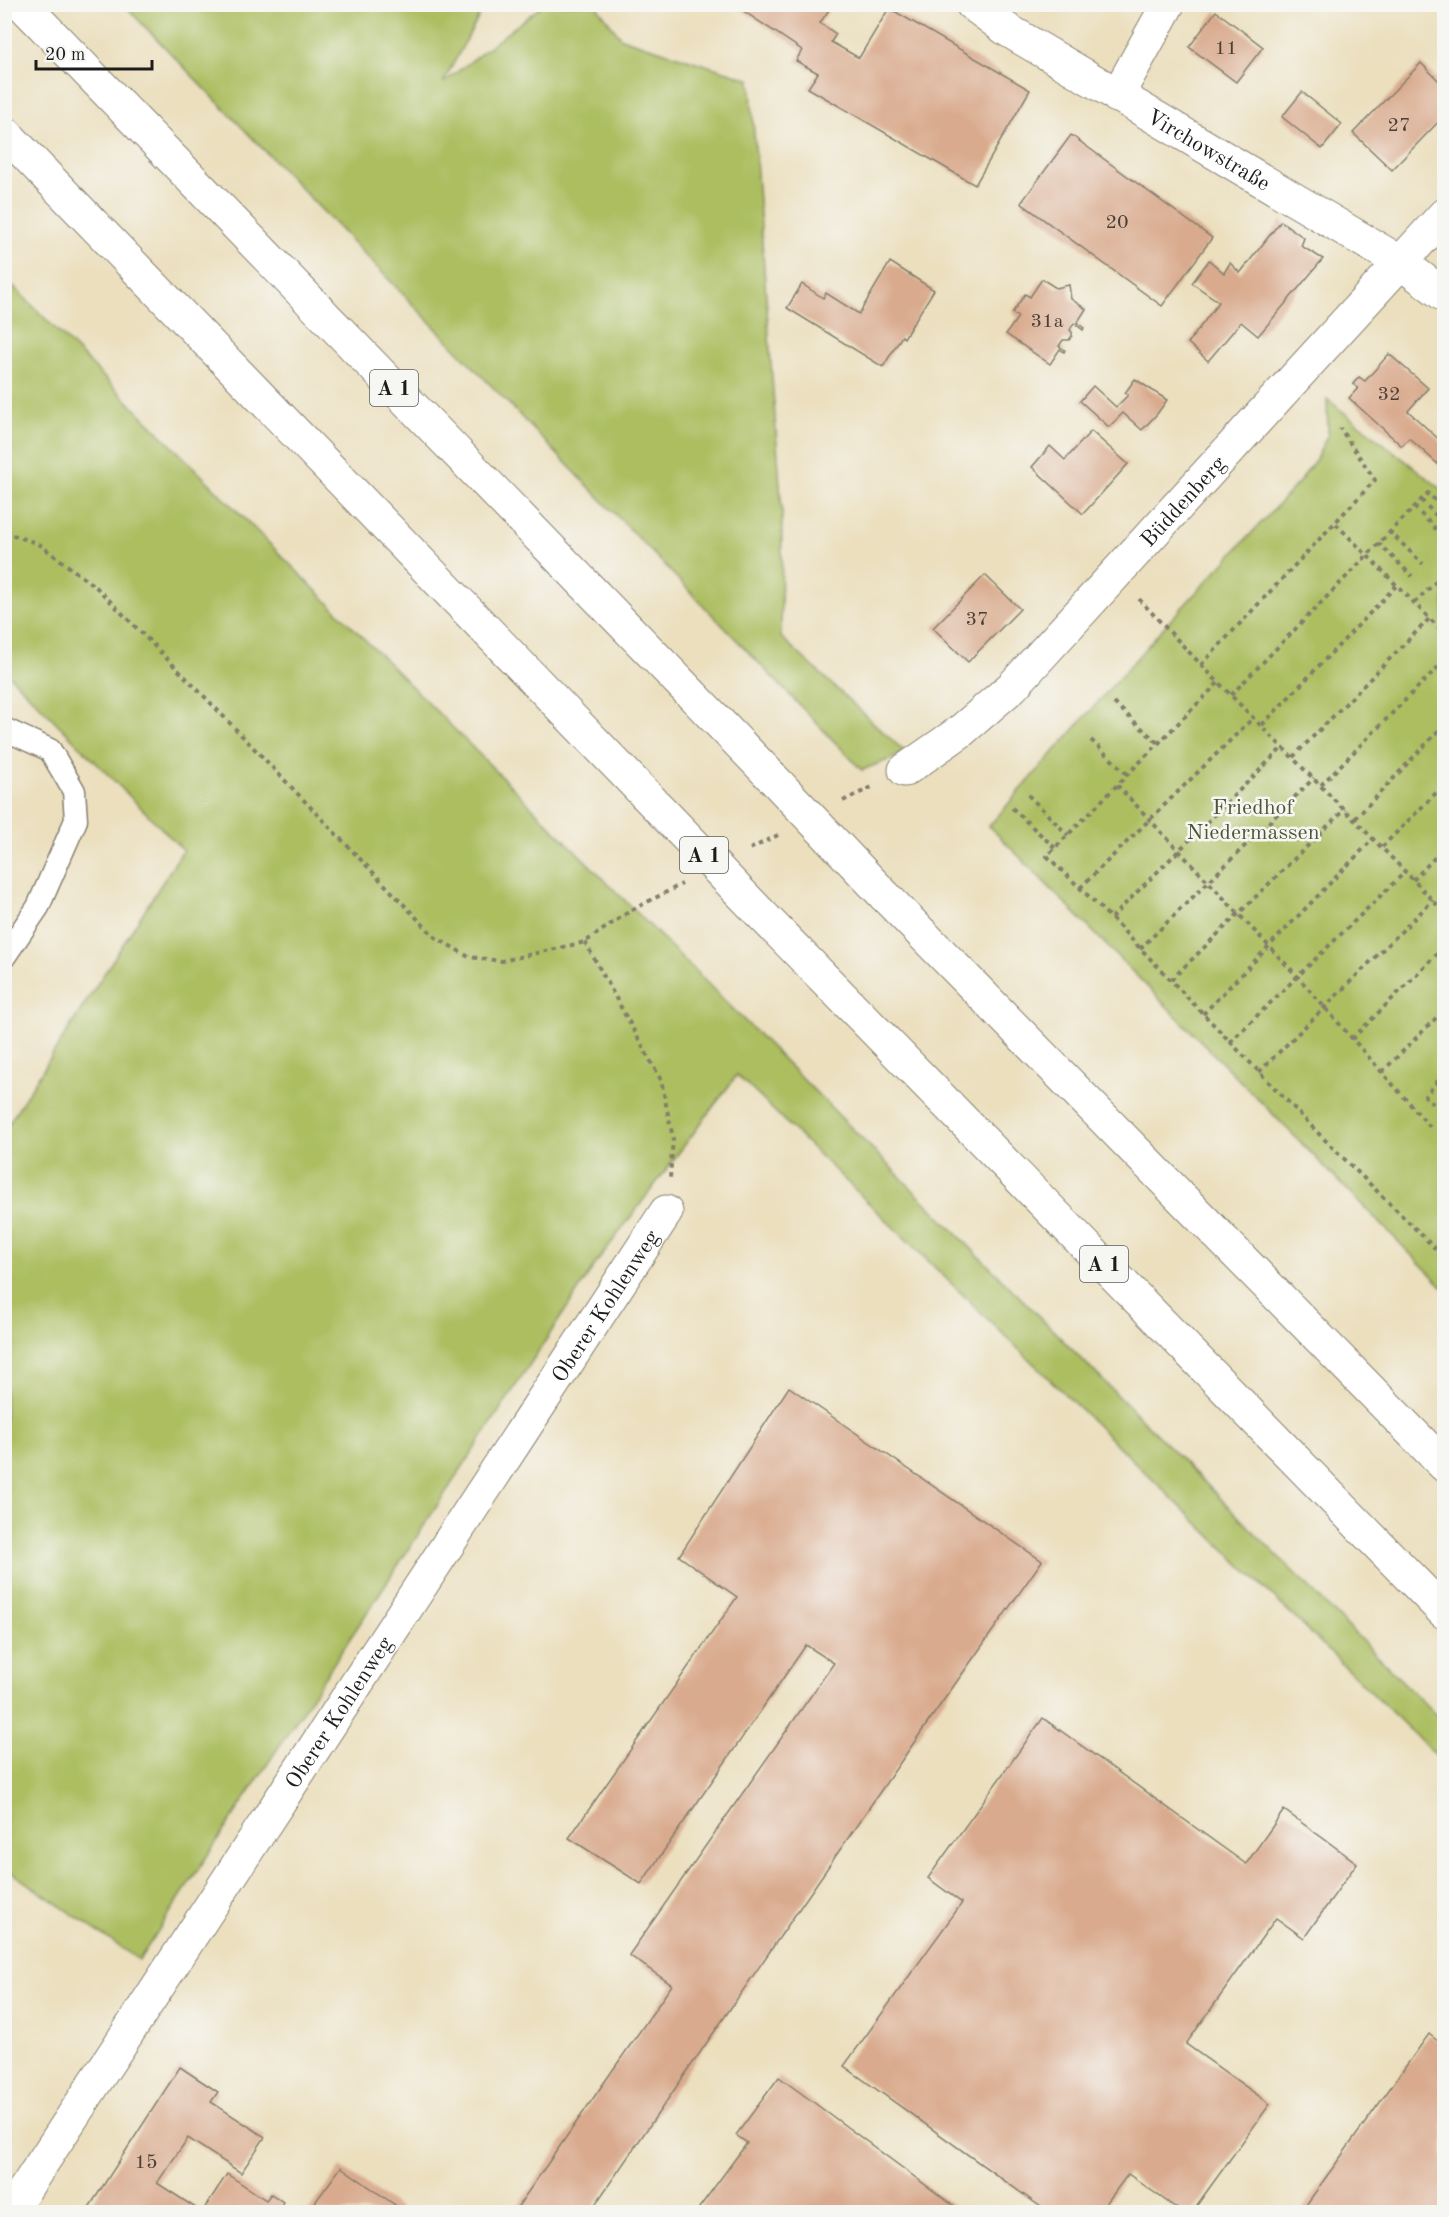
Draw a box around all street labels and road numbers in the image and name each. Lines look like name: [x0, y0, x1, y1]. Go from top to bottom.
street label: Virchowstraße: [1142, 106, 1273, 196]
road number: A 1: [370, 370, 418, 406]
street label: Büddenberg: [1137, 453, 1231, 552]
road number: A 1: [680, 837, 728, 873]
street label: Oberer Kohlenweg: [549, 1227, 664, 1387]
road number: A 1: [1080, 1246, 1128, 1282]
street label: Oberer Kohlenweg: [282, 1633, 397, 1793]

